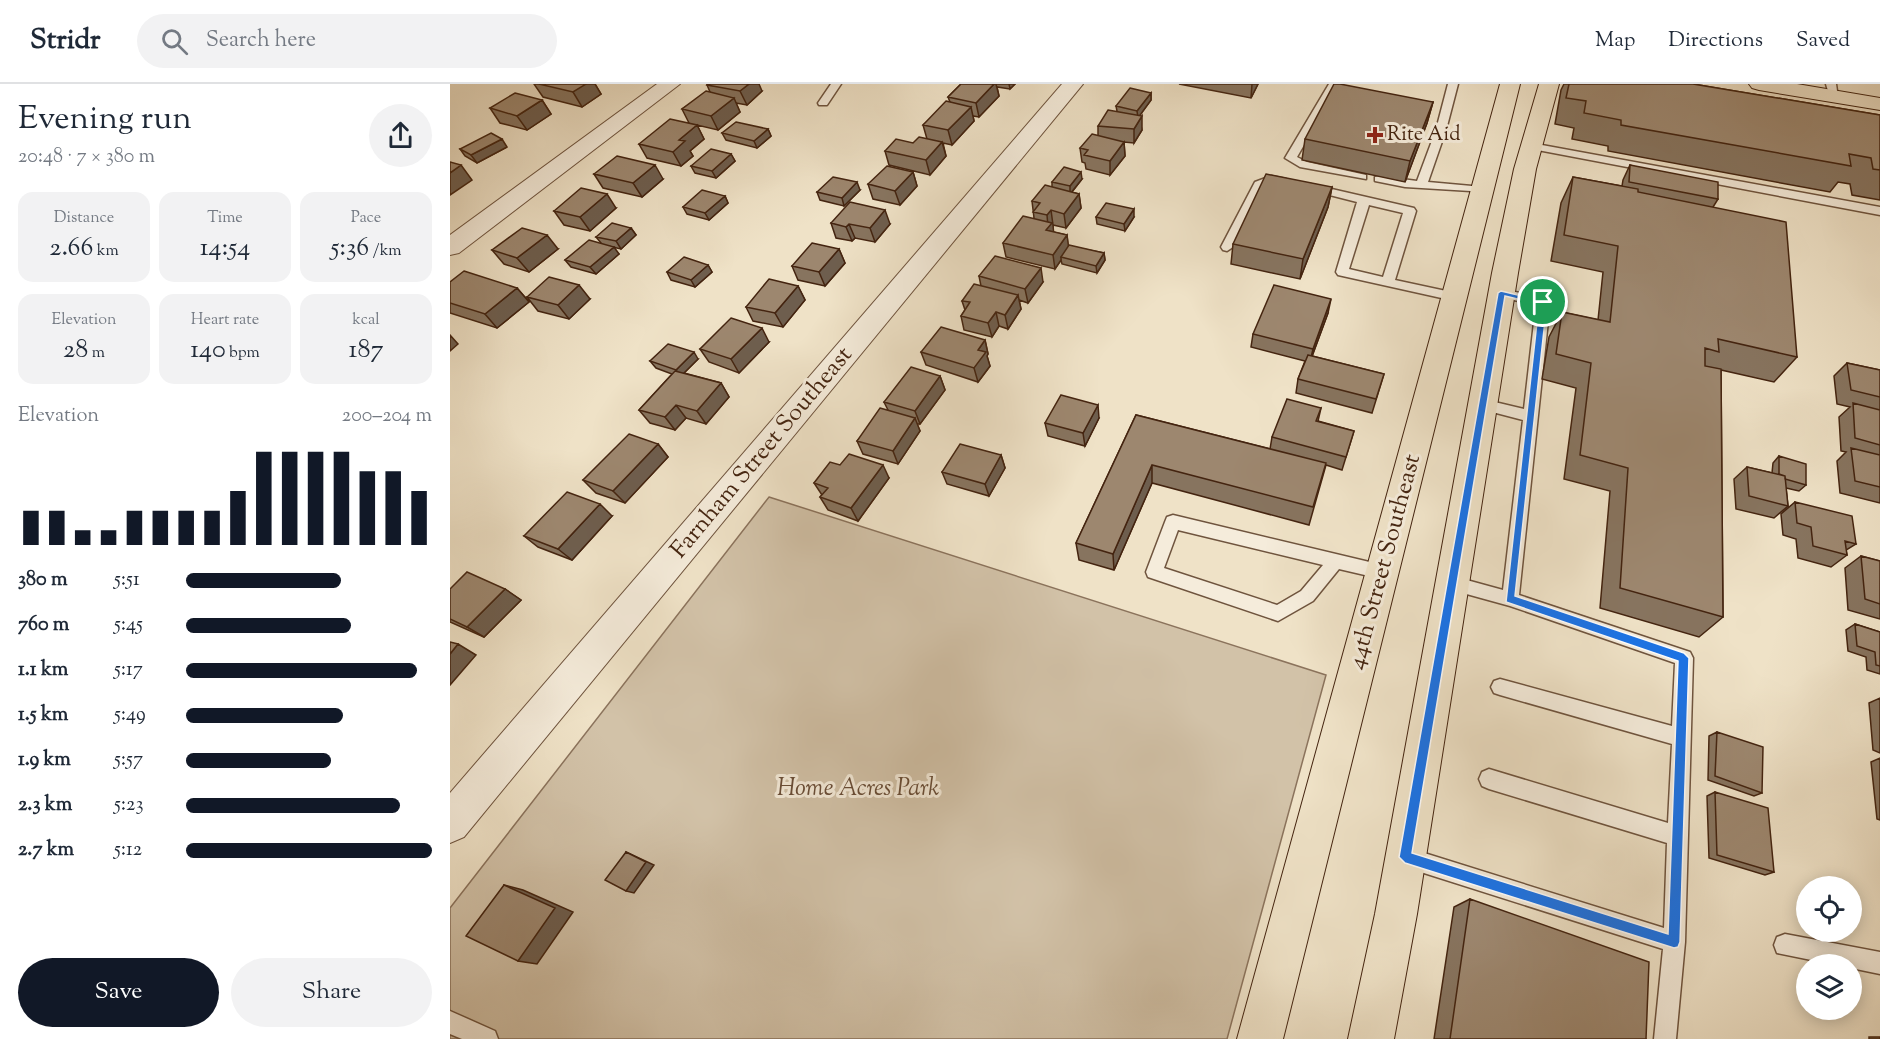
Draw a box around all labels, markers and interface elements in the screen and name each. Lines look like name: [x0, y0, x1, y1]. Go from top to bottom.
search box: [137, 14, 557, 68]
text: Stridr: [30, 21, 101, 61]
icon: search: [158, 25, 191, 58]
text: Search here: [206, 25, 316, 57]
text: Map: [1595, 26, 1635, 56]
text: Directions: [1668, 26, 1763, 56]
text: Saved: [1796, 26, 1850, 56]
text: Evening run: [18, 96, 192, 144]
button: share: [369, 104, 432, 167]
place label: Rite Aid: [1387, 121, 1460, 150]
marker: Rite Aid: [1368, 128, 1382, 142]
text: 20:48 · 7 × 380 m: [18, 143, 155, 172]
text: Distance: [54, 207, 114, 230]
text: Time: [207, 207, 243, 230]
text: Pace: [351, 207, 381, 230]
text: 2.66: [49, 230, 93, 267]
text: 14:54: [200, 230, 250, 267]
text: 5:36: [330, 230, 369, 267]
text: km: [93, 240, 119, 263]
text: /km: [369, 240, 402, 263]
pin: [1517, 276, 1568, 327]
icon: arrive: [1526, 285, 1559, 318]
text: Elevation: [52, 309, 116, 332]
text: Heart rate: [191, 309, 259, 332]
text: kcal: [352, 309, 380, 332]
text: 28: [63, 332, 88, 369]
text: 140: [190, 332, 226, 369]
text: 187: [349, 332, 383, 369]
street label: Farnham Street Southeast: [663, 340, 861, 566]
text: m: [88, 342, 105, 365]
text: bpm: [226, 342, 260, 365]
text: Elevation: [18, 402, 99, 431]
text: 200–204 m: [342, 402, 432, 431]
street label: 44th Street Southeast: [1340, 451, 1430, 673]
text: 380 m: [18, 566, 67, 595]
text: 5:51: [114, 566, 140, 595]
text: 760 m: [18, 611, 69, 640]
text: 5:45: [114, 611, 143, 640]
text: 1.1 km: [18, 656, 68, 685]
text: 5:17: [114, 656, 143, 685]
text: 1.5 km: [18, 701, 68, 730]
text: 5:49: [114, 701, 146, 730]
text: 1.9 km: [18, 746, 71, 775]
text: 5:57: [114, 746, 143, 775]
park label: Home Acres Park: [777, 772, 939, 806]
text: 2.3 km: [18, 791, 72, 820]
text: 5:23: [114, 791, 143, 820]
text: 2.7 km: [18, 836, 74, 865]
text: 5:12: [114, 836, 142, 865]
map controls: [1796, 876, 1862, 1020]
button: locate: [1796, 876, 1862, 942]
button: layers: [1796, 954, 1862, 1020]
button: Save: [18, 958, 219, 1027]
button: Share: [231, 958, 432, 1027]

